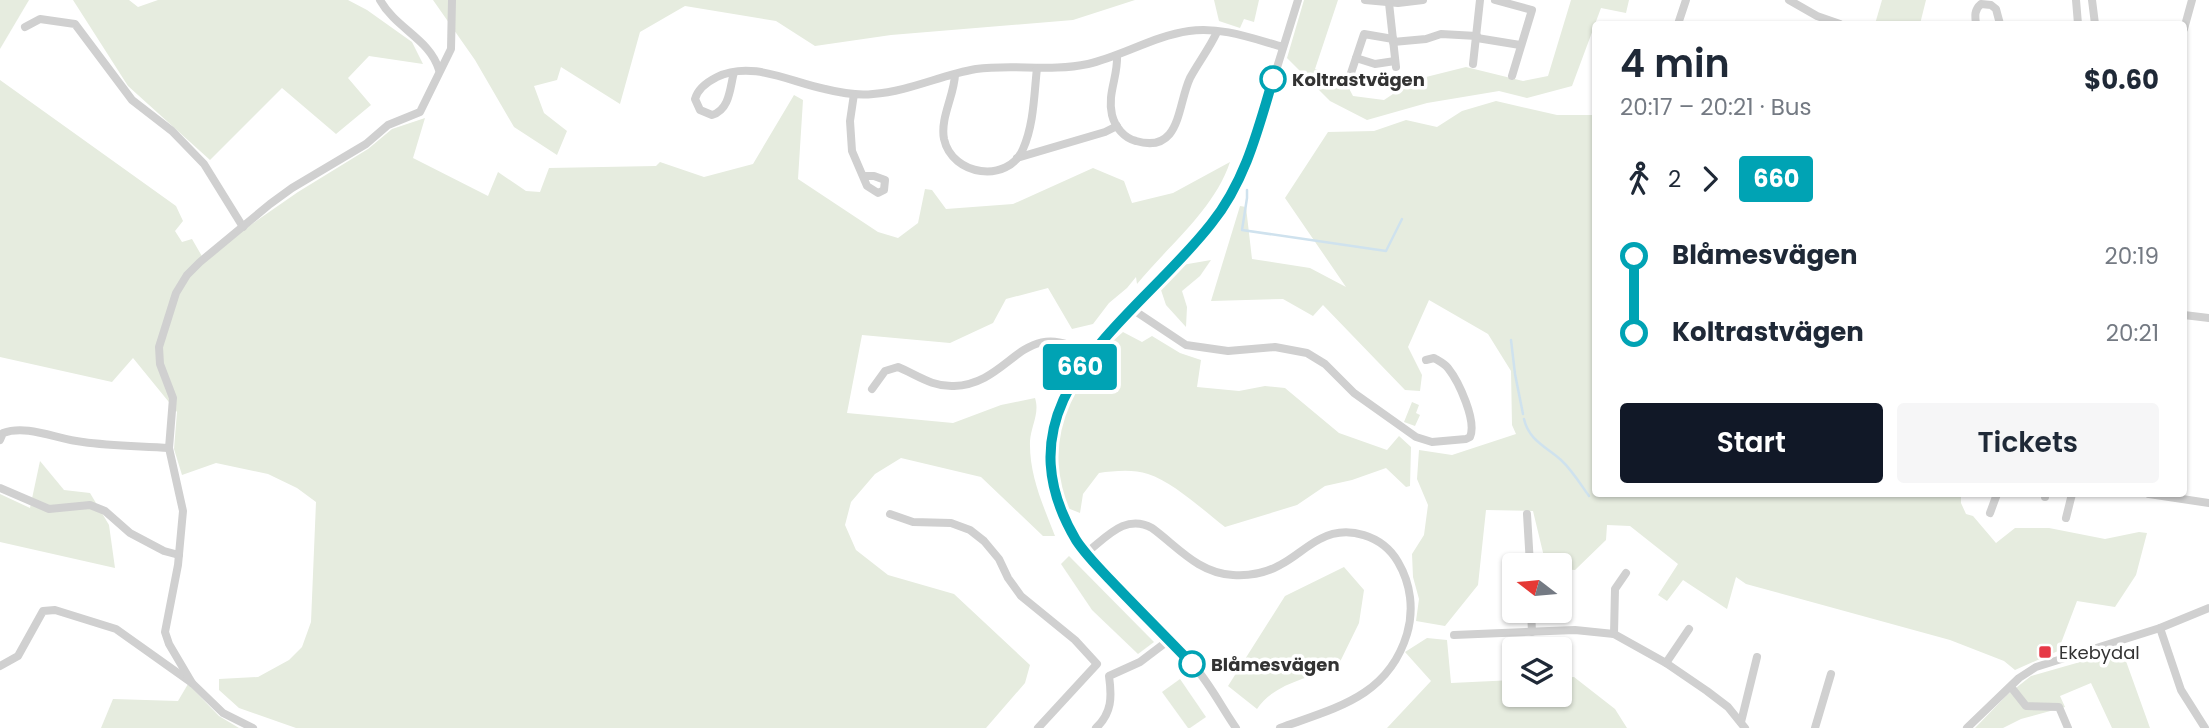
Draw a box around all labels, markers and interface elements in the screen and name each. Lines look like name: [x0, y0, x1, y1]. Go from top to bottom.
text: 4 min: [1620, 37, 1730, 90]
text: $0.60: [2084, 62, 2159, 98]
marker: Koltrastvägen: [1260, 66, 1286, 92]
place label: Koltrastvägen: [1292, 67, 1425, 92]
text: 20:17 – 20:21 · Bus: [1620, 91, 1811, 123]
icon: walk: [1620, 160, 1658, 198]
icon: forward: [1691, 160, 1729, 198]
text: 660: [1753, 162, 1799, 195]
text: 2: [1668, 163, 1681, 195]
text: Blåmesvägen: [1672, 237, 1858, 273]
text: 20:19: [2105, 240, 2159, 272]
text: Koltrastvägen: [1672, 314, 1864, 350]
text: 20:21: [2106, 317, 2159, 349]
line badge: 660: [1040, 344, 1120, 390]
text: 660: [1057, 350, 1103, 383]
button: Start: [1620, 403, 1883, 483]
button: Tickets: [1897, 403, 2159, 483]
north arrow: [1502, 553, 1572, 623]
map controls: [1502, 553, 1572, 707]
button: layers: [1502, 637, 1572, 707]
place label: Ekebydal: [2059, 640, 2140, 665]
marker: Ekebydal: [2037, 644, 2053, 660]
marker: Blåmesvägen: [1179, 651, 1205, 677]
place label: Blåmesvägen: [1211, 652, 1340, 677]

